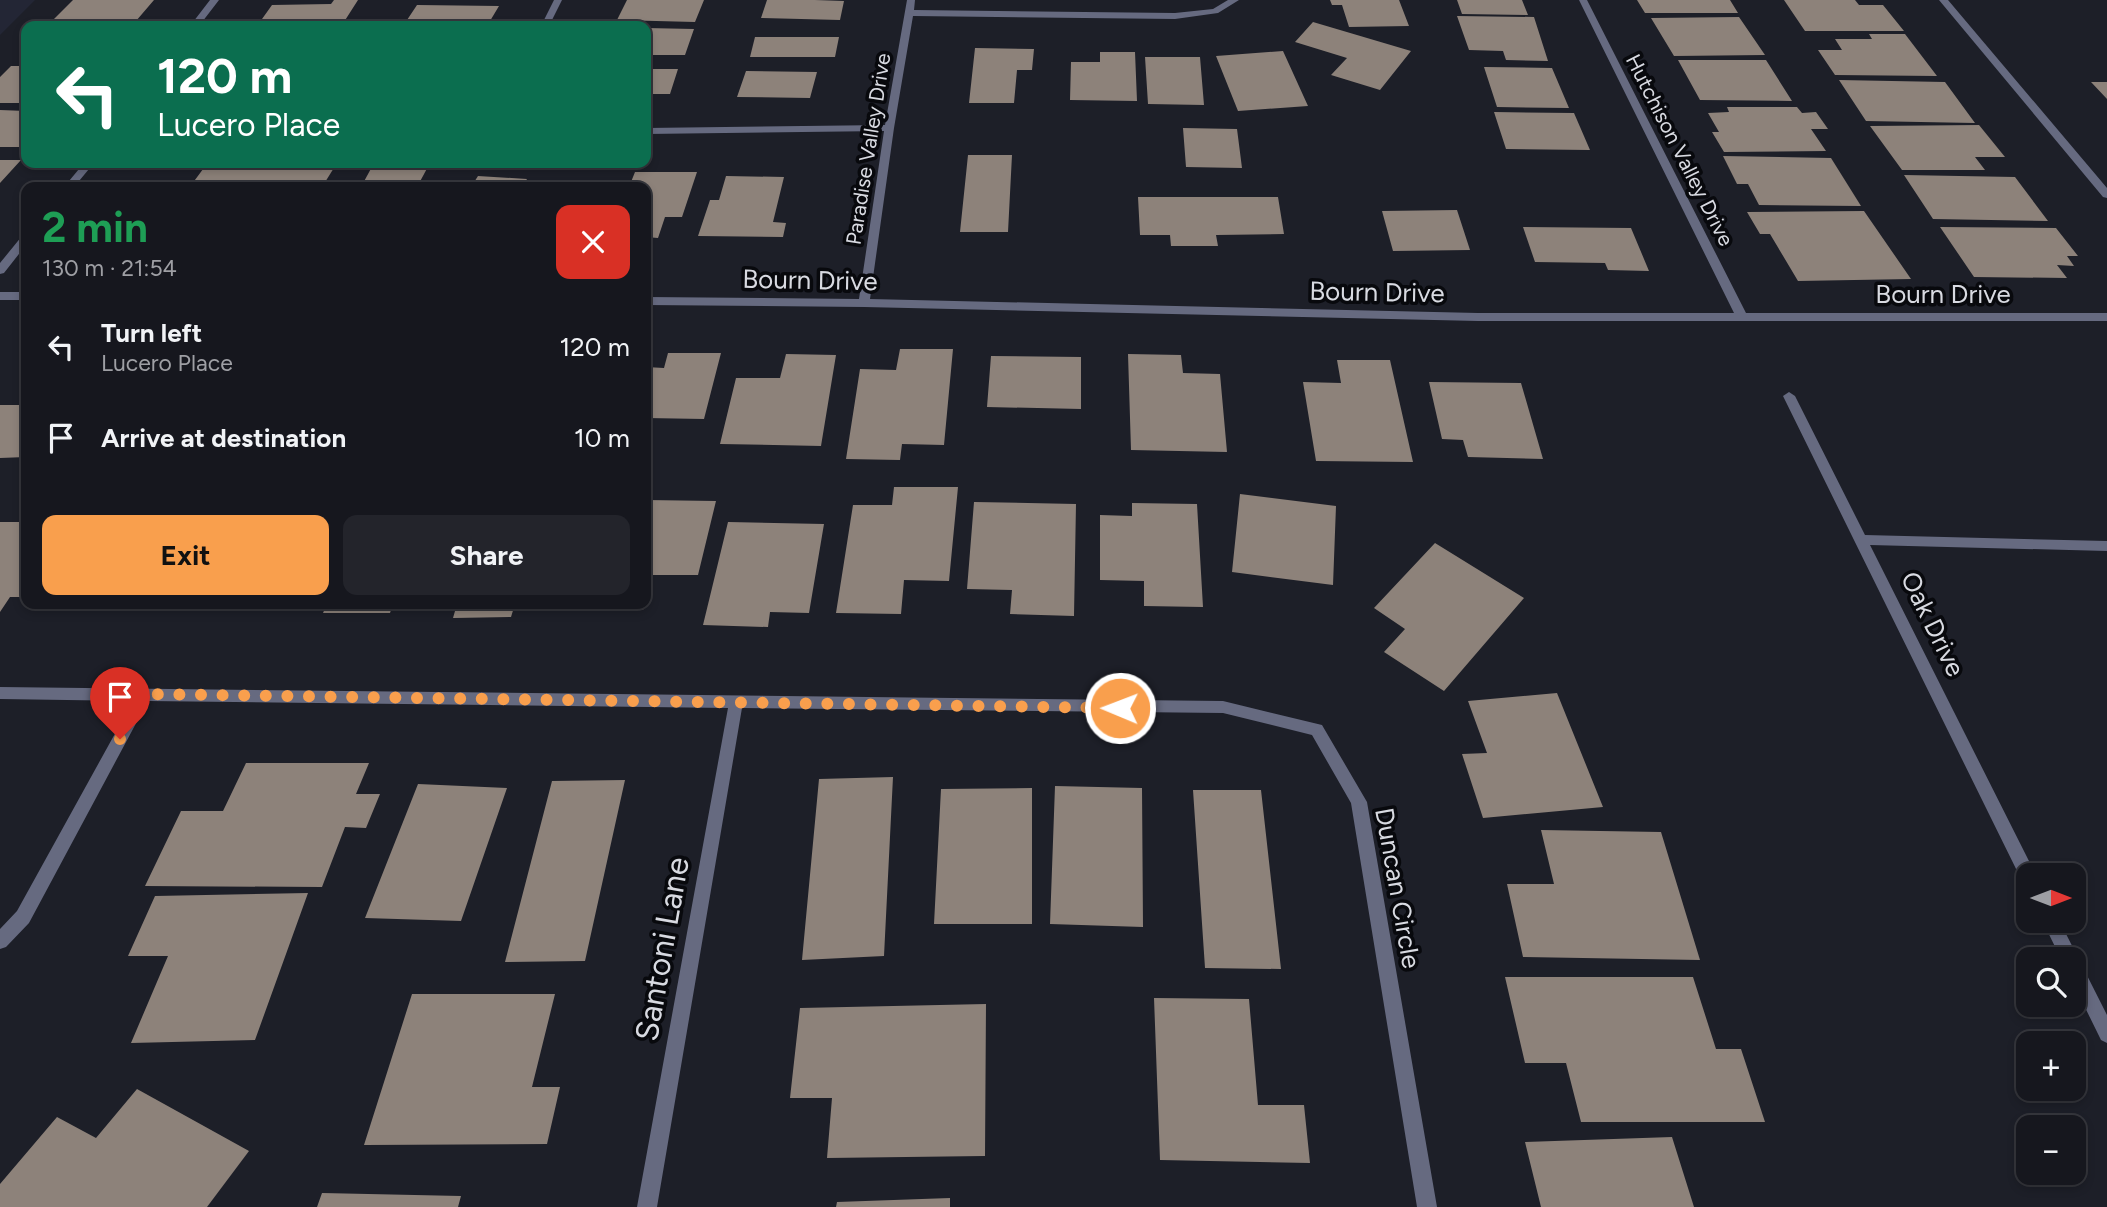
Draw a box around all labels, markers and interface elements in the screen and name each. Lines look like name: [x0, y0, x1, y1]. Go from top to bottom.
text: 120 m: [157, 46, 292, 105]
icon: left: [42, 49, 133, 140]
street label: Hutchison Valley Drive: [1621, 50, 1739, 250]
street label: Paradise Valley Drive: [841, 51, 895, 247]
text: Lucero Place: [157, 106, 340, 144]
text: 2 min: [42, 202, 148, 253]
button: close: [556, 205, 630, 279]
text: 130 m · 21:54: [42, 254, 177, 282]
street label: Bourn Drive: [742, 263, 878, 297]
street label: Bourn Drive: [1309, 275, 1445, 309]
street label: Bourn Drive: [1875, 278, 2011, 310]
text: Turn left: [101, 317, 202, 349]
icon: left: [42, 328, 80, 366]
text: 120 m: [560, 331, 630, 363]
text: Lucero Place: [101, 349, 233, 377]
icon: arrive: [42, 419, 80, 457]
text: Arrive at destination: [101, 422, 346, 454]
text: 10 m: [574, 422, 630, 454]
button: Exit: [42, 515, 329, 595]
button: Share: [343, 515, 630, 595]
street label: Oak Drive: [1894, 566, 1972, 682]
pin: [90, 667, 150, 739]
position arrow: [1083, 671, 1157, 745]
icon: arrive: [101, 678, 139, 716]
street label: Duncan Circle: [1368, 805, 1428, 971]
street label: Santoni Lane: [627, 854, 697, 1044]
north arrow: [2016, 863, 2086, 933]
map controls: [2016, 863, 2086, 1185]
button: search: [2016, 947, 2086, 1017]
button: +: [2016, 1031, 2086, 1101]
button: −: [2016, 1115, 2086, 1185]

